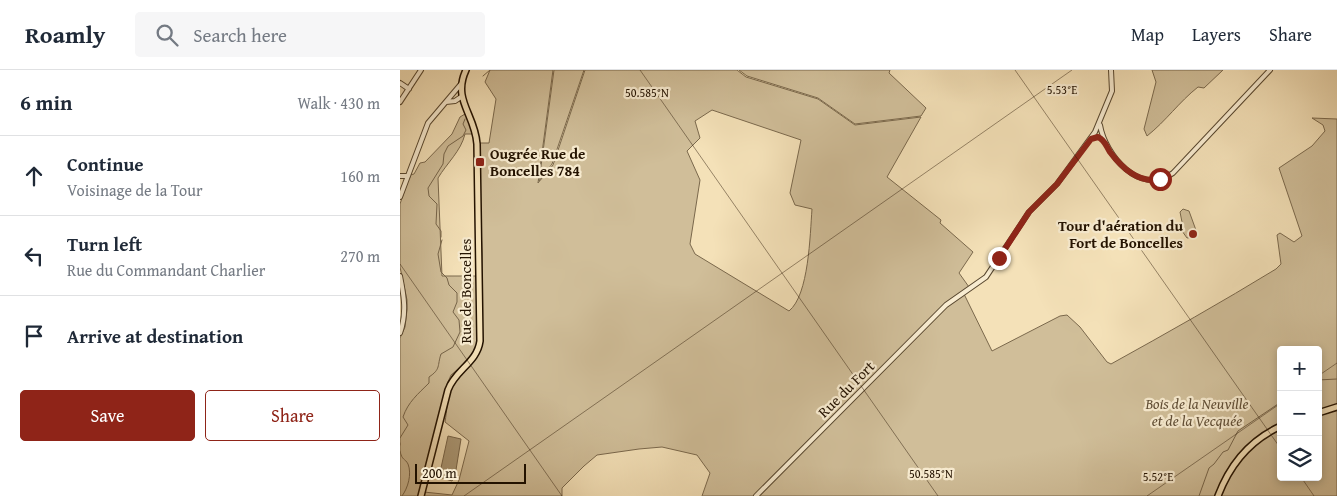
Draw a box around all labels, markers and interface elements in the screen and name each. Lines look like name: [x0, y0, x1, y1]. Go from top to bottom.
search box: [135, 12, 485, 57]
text: Roamly: [25, 17, 105, 52]
icon: search: [153, 21, 181, 49]
text: Search here: [193, 21, 287, 49]
text: Map: [1131, 21, 1164, 48]
text: Layers: [1192, 21, 1241, 48]
text: Share: [1269, 21, 1312, 48]
text: 5.53°E: [1047, 81, 1077, 98]
text: 50.585°N: [625, 84, 669, 101]
text: 6 min: [20, 87, 72, 118]
text: Walk · 430 m: [297, 91, 380, 115]
place label: Ougrée Rue de Boncelles 784: [490, 143, 585, 181]
text: Continue: [67, 150, 144, 178]
marker: Ougrée Rue de Boncelles 784: [474, 156, 486, 168]
icon: ahead: [20, 162, 48, 190]
text: 160 m: [340, 164, 380, 188]
route start: [1149, 168, 1172, 191]
text: Voisinage de la Tour: [67, 178, 202, 202]
place label: Tour d'aération du Fort de Boncelles: [1058, 215, 1183, 253]
marker: Tour d'aération du Fort de Boncelles: [1187, 228, 1199, 240]
text: Turn left: [67, 230, 142, 258]
street label: Rue de Boncelles: [455, 238, 476, 344]
icon: left: [20, 242, 48, 270]
text: 270 m: [340, 244, 380, 268]
route end: [988, 247, 1011, 270]
text: Rue du Commandant Charlier: [67, 258, 265, 282]
icon: arrive: [20, 322, 48, 350]
text: Arrive at destination: [67, 322, 243, 350]
map controls: [1277, 346, 1322, 481]
button: +: [1277, 346, 1322, 391]
street label: Rue du Fort: [813, 355, 880, 422]
button: Save: [20, 390, 195, 441]
button: Share: [205, 390, 380, 441]
button: −: [1277, 391, 1322, 436]
park label: Bois de la Neuville et de la Vecquée: [1144, 393, 1249, 431]
button: layers: [1277, 436, 1322, 481]
scale bar: [415, 461, 526, 484]
text: 200 m: [422, 463, 457, 483]
text: 50.585°N: [909, 465, 953, 482]
text: 5.52°E: [1143, 468, 1173, 485]

